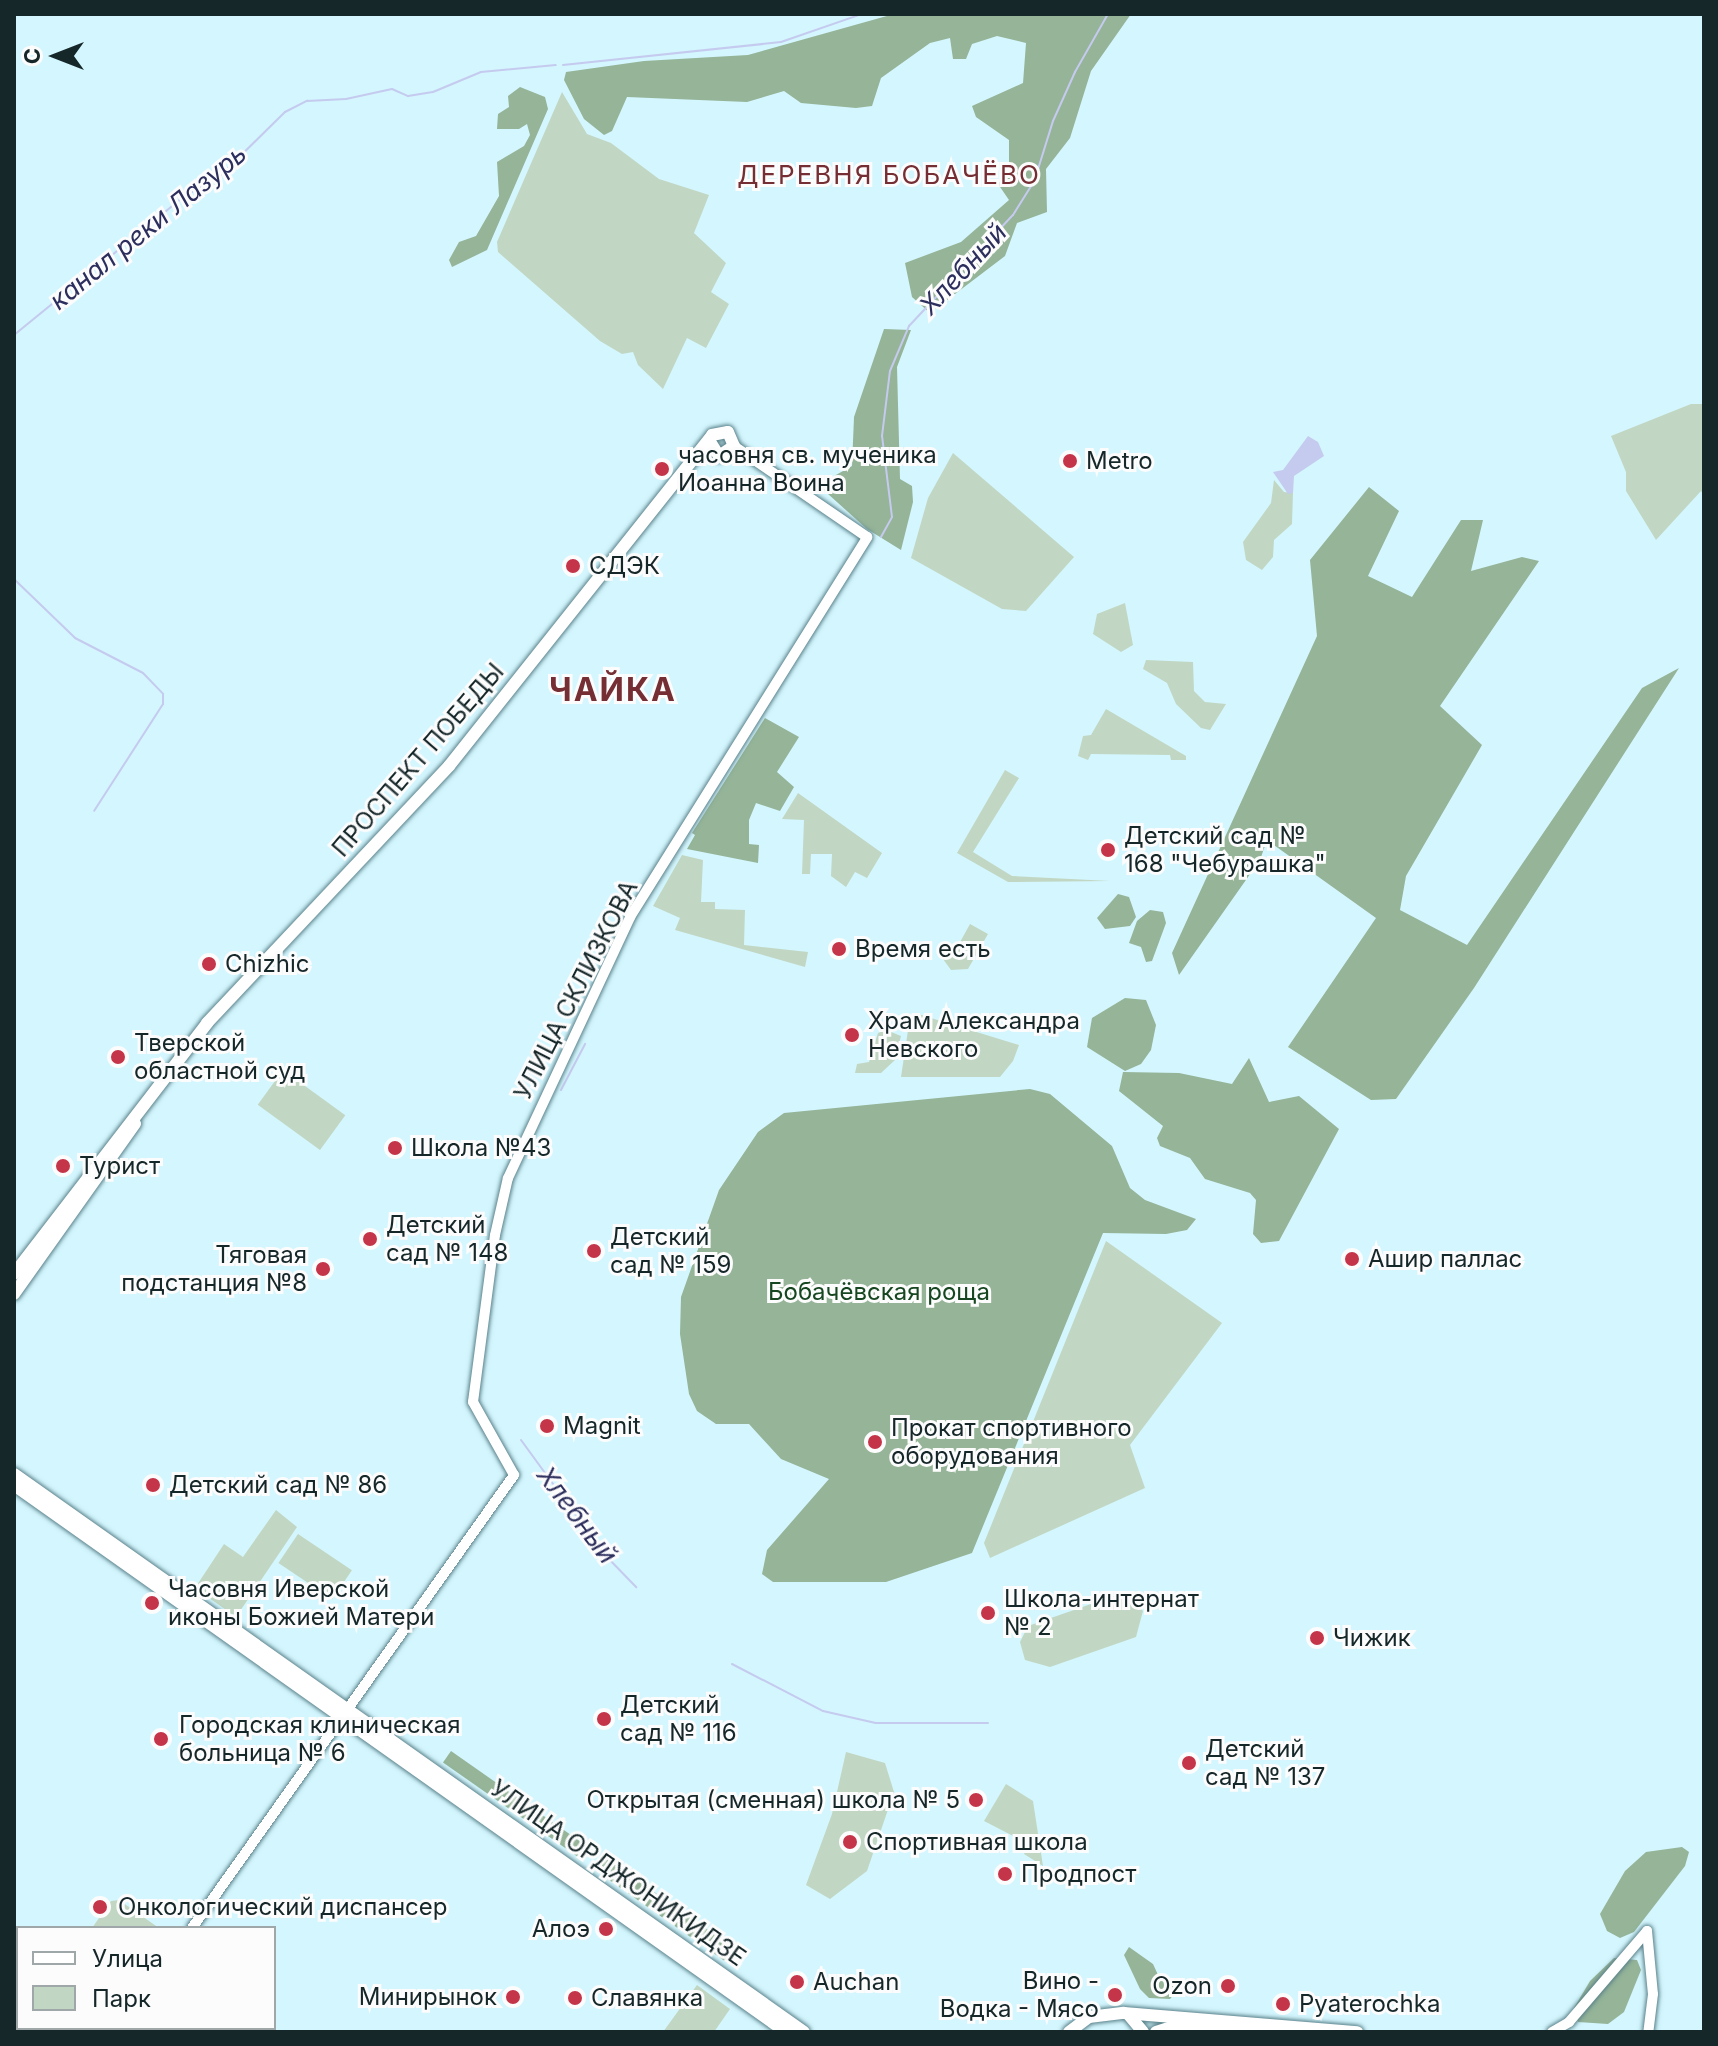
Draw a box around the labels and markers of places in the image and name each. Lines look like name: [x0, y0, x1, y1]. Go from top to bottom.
place label: часовня св. мученика Иоанна Воина: [678, 441, 937, 497]
place label: Metro: [1086, 447, 1153, 475]
marker: Metro: [1061, 452, 1079, 470]
marker: часовня св. мученика Иоанна Воина: [653, 460, 671, 478]
place label: СДЭК: [589, 552, 660, 580]
marker: СДЭК: [564, 557, 582, 575]
place label: Детский сад № 168 "Чебурашка": [1124, 822, 1326, 878]
marker: Детский сад № 168 "Чебурашка": [1099, 841, 1117, 859]
place label: Время есть: [855, 935, 991, 963]
marker: Время есть: [830, 940, 848, 958]
place label: Chizhic: [225, 950, 310, 978]
marker: Chizhic: [200, 955, 218, 973]
place label: Храм Александра Невского: [868, 1007, 1080, 1063]
marker: Храм Александра Невского: [843, 1026, 861, 1044]
place label: Тверской областной суд: [134, 1029, 305, 1085]
marker: Тверской областной суд: [109, 1048, 127, 1066]
place label: Школа №43: [411, 1134, 551, 1162]
marker: Школа №43: [386, 1139, 404, 1157]
place label: Турист: [79, 1152, 160, 1180]
marker: Турист: [54, 1157, 72, 1175]
place label: Детский сад № 148: [386, 1211, 508, 1267]
place label: Детский сад № 159: [610, 1223, 731, 1279]
marker: Детский сад № 148: [361, 1230, 379, 1248]
place label: Тяговая подстанция №8: [121, 1241, 307, 1297]
marker: Детский сад № 159: [585, 1242, 603, 1260]
place label: Ашир паллас: [1368, 1245, 1522, 1273]
marker: Ашир паллас: [1343, 1250, 1361, 1268]
marker: Тяговая подстанция №8: [314, 1260, 332, 1278]
place label: Magnit: [563, 1412, 641, 1440]
place label: Прокат спортивного оборудования: [891, 1414, 1132, 1470]
marker: Magnit: [538, 1417, 556, 1435]
marker: Прокат спортивного оборудования: [866, 1433, 884, 1451]
place label: Детский сад № 86: [169, 1471, 387, 1499]
marker: Детский сад № 86: [144, 1476, 162, 1494]
place label: Часовня Иверской иконы Божией Матери: [168, 1575, 434, 1631]
place label: Школа-интернат № 2: [1004, 1585, 1199, 1641]
marker: Часовня Иверской иконы Божией Матери: [143, 1594, 161, 1612]
marker: Школа-интернат № 2: [979, 1604, 997, 1622]
place label: Чижик: [1333, 1624, 1411, 1652]
marker: Чижик: [1308, 1629, 1326, 1647]
place label: Детский сад № 116: [620, 1691, 737, 1747]
marker: Детский сад № 116: [595, 1710, 613, 1728]
place label: Городская клиническая больница № 6: [179, 1711, 461, 1767]
marker: Городская клиническая больница № 6: [150, 1728, 172, 1750]
place label: Детский сад № 137: [1205, 1735, 1325, 1791]
marker: Детский сад № 137: [1180, 1754, 1198, 1772]
place label: Открытая (сменная) школа № 5: [586, 1786, 960, 1814]
marker: Открытая (сменная) школа № 5: [967, 1791, 985, 1809]
place label: Спортивная школа: [866, 1828, 1088, 1856]
marker: Спортивная школа: [841, 1833, 859, 1851]
place label: Продпост: [1021, 1860, 1136, 1888]
marker: Продпост: [996, 1865, 1014, 1883]
place label: Онкологический диспансер: [118, 1893, 447, 1921]
marker: Онкологический диспансер: [89, 1896, 111, 1918]
place label: Алоэ: [532, 1915, 590, 1943]
marker: Алоэ: [597, 1920, 615, 1938]
place label: Вино - Водка - Мясо: [940, 1967, 1099, 2023]
place label: Auchan: [813, 1968, 899, 1996]
place label: Ozon: [1152, 1972, 1212, 2000]
marker: Auchan: [788, 1973, 806, 1991]
marker: Ozon: [1219, 1977, 1237, 1995]
place label: Минирынок: [359, 1983, 497, 2011]
place label: Славянка: [591, 1984, 703, 2012]
marker: Вино - Водка - Мясо: [1106, 1986, 1124, 2004]
marker: Минирынок: [504, 1988, 522, 2006]
marker: Славянка: [566, 1989, 584, 2007]
place label: Pyaterochka: [1299, 1990, 1440, 2018]
marker: Pyaterochka: [1274, 1995, 1292, 2013]

